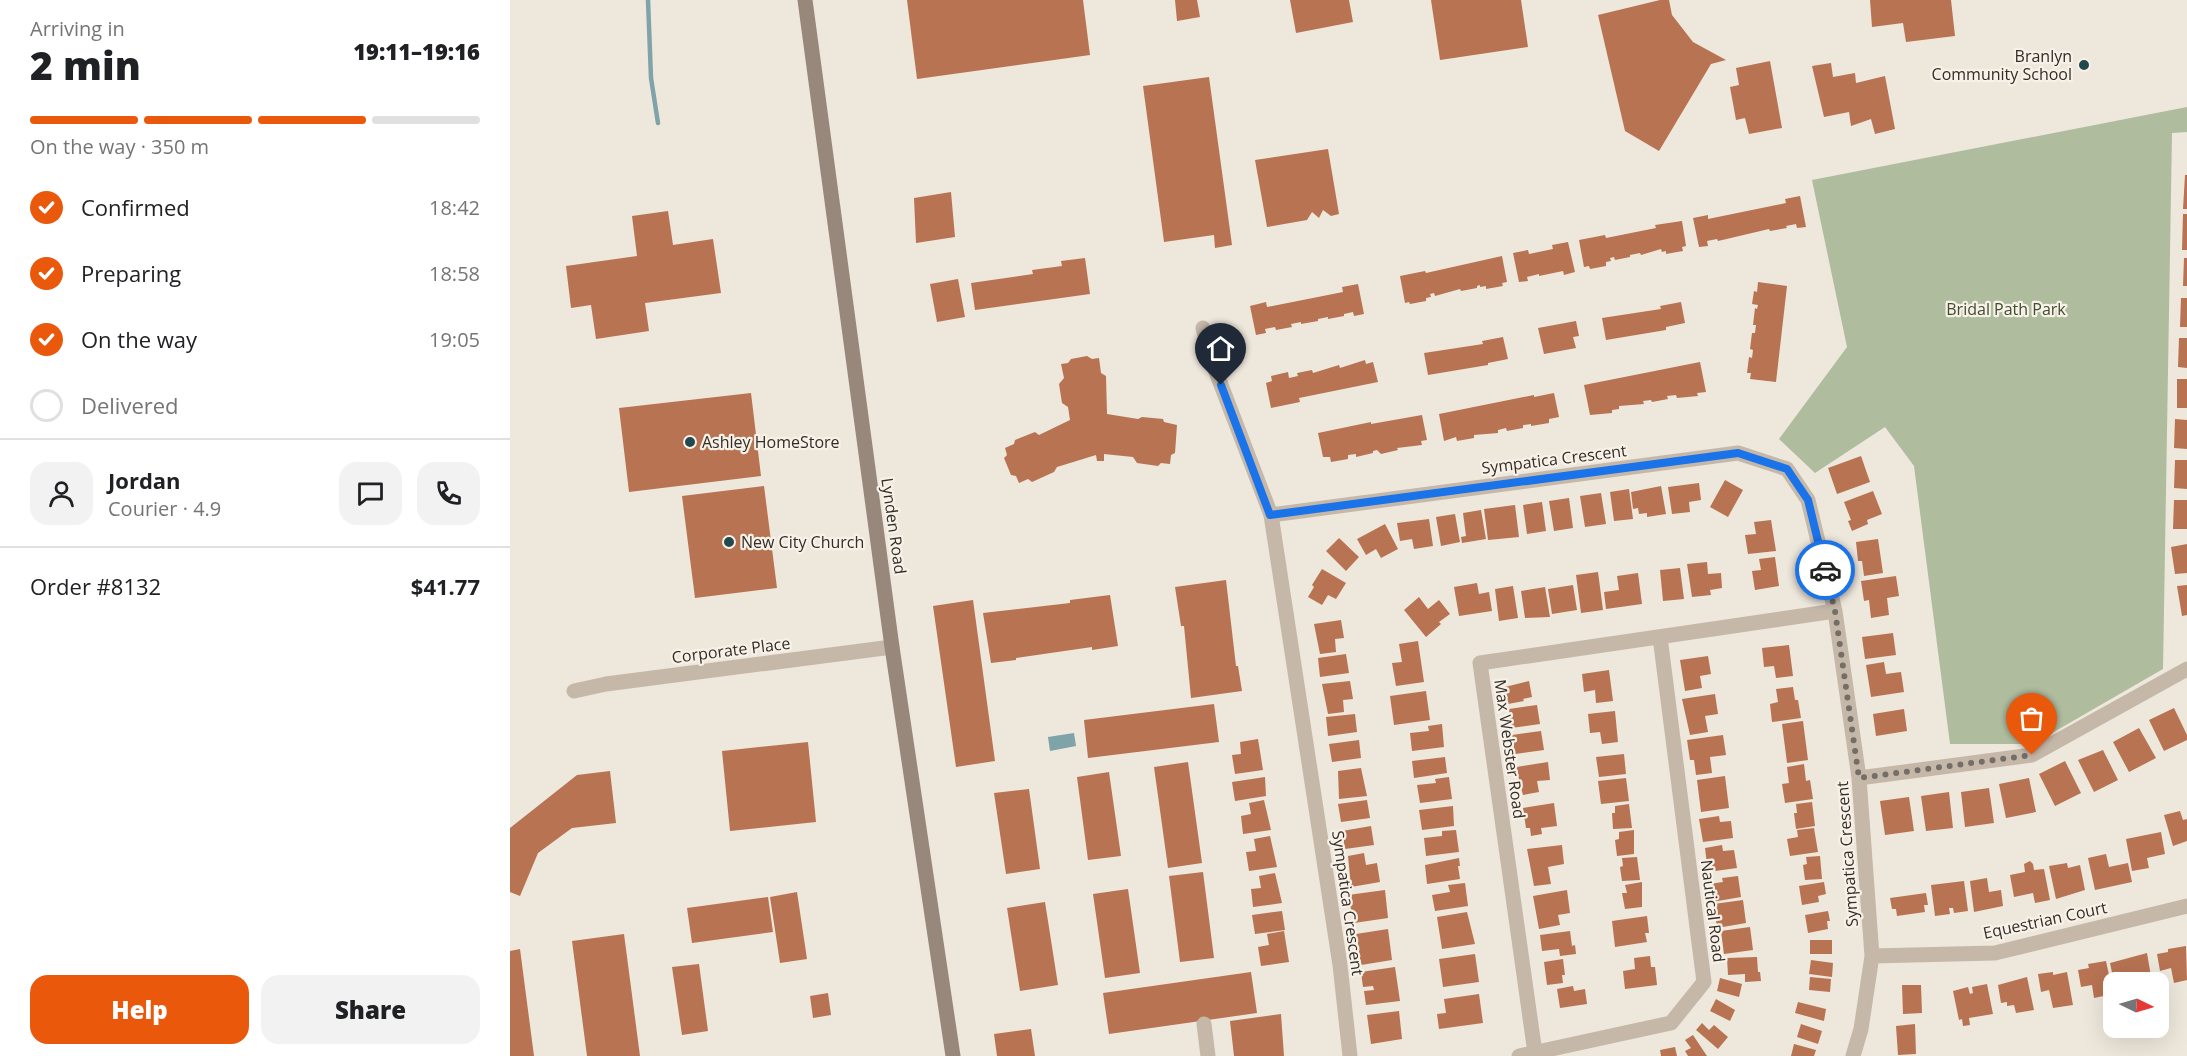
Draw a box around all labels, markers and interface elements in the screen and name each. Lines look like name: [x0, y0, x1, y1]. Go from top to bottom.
text: Arriving in: [30, 15, 125, 42]
text: 19:11–19:16: [353, 36, 480, 66]
text: 2 min: [30, 38, 141, 91]
place label: Branlyn Community School: [1932, 45, 2072, 85]
marker: Branlyn Community School: [2077, 58, 2091, 72]
text: On the way · 350 m: [30, 133, 209, 160]
icon: check: [30, 191, 63, 224]
text: Confirmed: [81, 192, 190, 222]
text: 18:42: [429, 194, 480, 221]
icon: check: [30, 257, 63, 290]
text: Preparing: [81, 258, 181, 288]
text: 18:58: [429, 260, 480, 287]
park label: Bridal Path Park: [1946, 298, 2066, 320]
icon: check: [30, 323, 63, 356]
pin: [1195, 323, 1246, 385]
text: On the way: [81, 324, 197, 354]
text: 19:05: [429, 326, 480, 353]
icon: home: [1204, 332, 1237, 365]
text: Delivered: [81, 390, 179, 420]
place label: Ashley HomeStore: [702, 431, 840, 453]
marker: Ashley HomeStore: [683, 435, 697, 449]
street label: Sympatica Crescent: [1480, 439, 1628, 479]
button: person: [30, 462, 93, 525]
button: chat: [339, 462, 402, 525]
button: phone: [417, 462, 480, 525]
text: Jordan: [108, 465, 181, 495]
street label: Lynden Road: [876, 476, 912, 576]
text: Courier · 4.9: [108, 495, 221, 522]
place label: New City Church: [741, 531, 864, 553]
marker: New City Church: [722, 535, 736, 549]
courier: [1795, 540, 1855, 600]
icon: car: [1809, 554, 1842, 587]
text: Order #8132: [30, 571, 161, 601]
text: $41.77: [411, 571, 480, 601]
street label: Corporate Place: [671, 632, 791, 668]
street label: Max Webster Road: [1489, 678, 1531, 820]
pin: [2006, 693, 2057, 755]
icon: bag: [2015, 702, 2048, 735]
street label: Sympatica Crescent: [1831, 780, 1863, 928]
street label: Sympatica Crescent: [1327, 829, 1369, 977]
street label: Nautical Road: [1696, 858, 1730, 964]
street label: Equestrian Court: [1981, 896, 2109, 944]
north arrow: [2103, 972, 2169, 1038]
map controls: [2103, 972, 2169, 1038]
button: Help: [30, 975, 249, 1044]
button: Share: [261, 975, 480, 1044]

